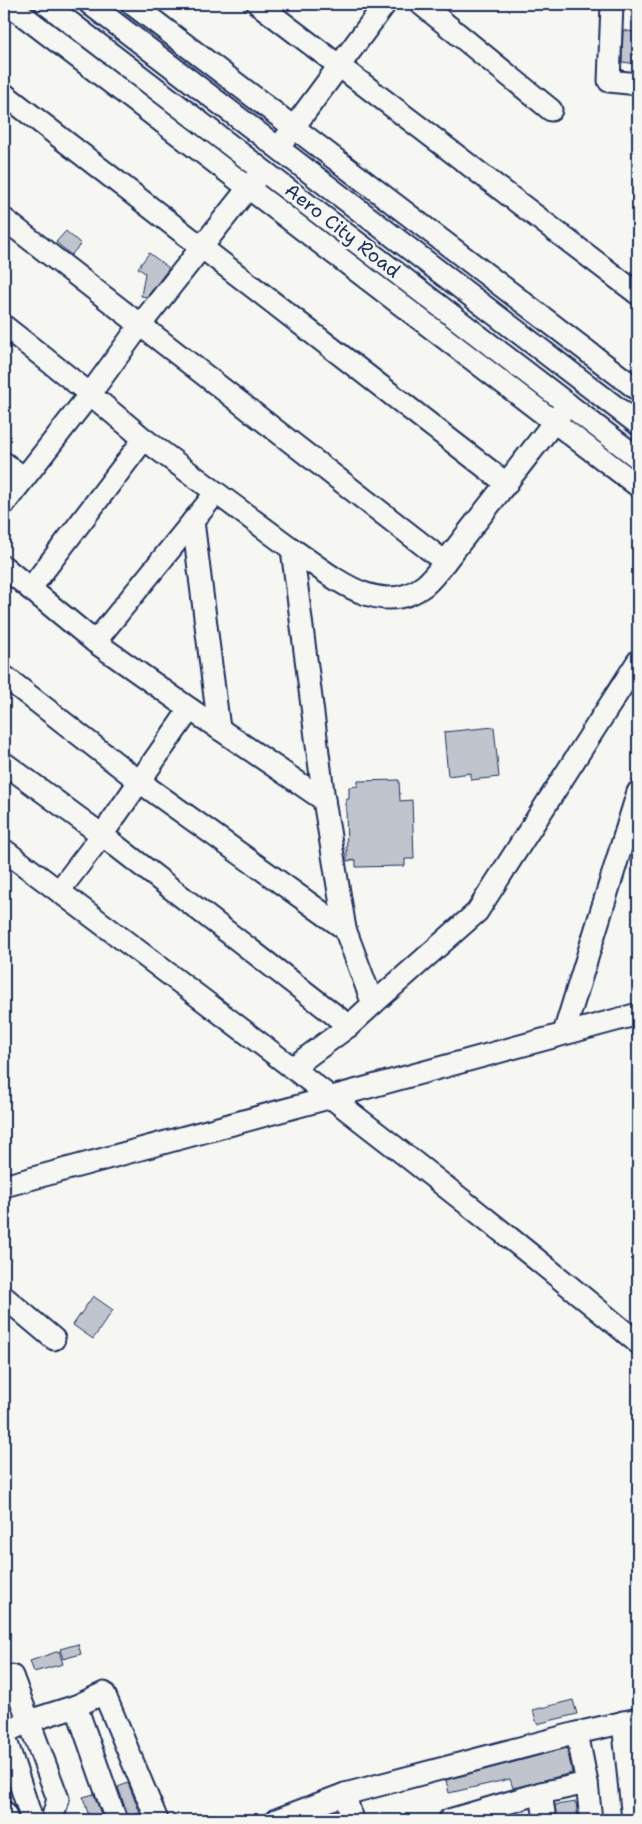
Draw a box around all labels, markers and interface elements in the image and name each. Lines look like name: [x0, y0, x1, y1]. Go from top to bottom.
street label: Aero City Road: [280, 177, 406, 283]

